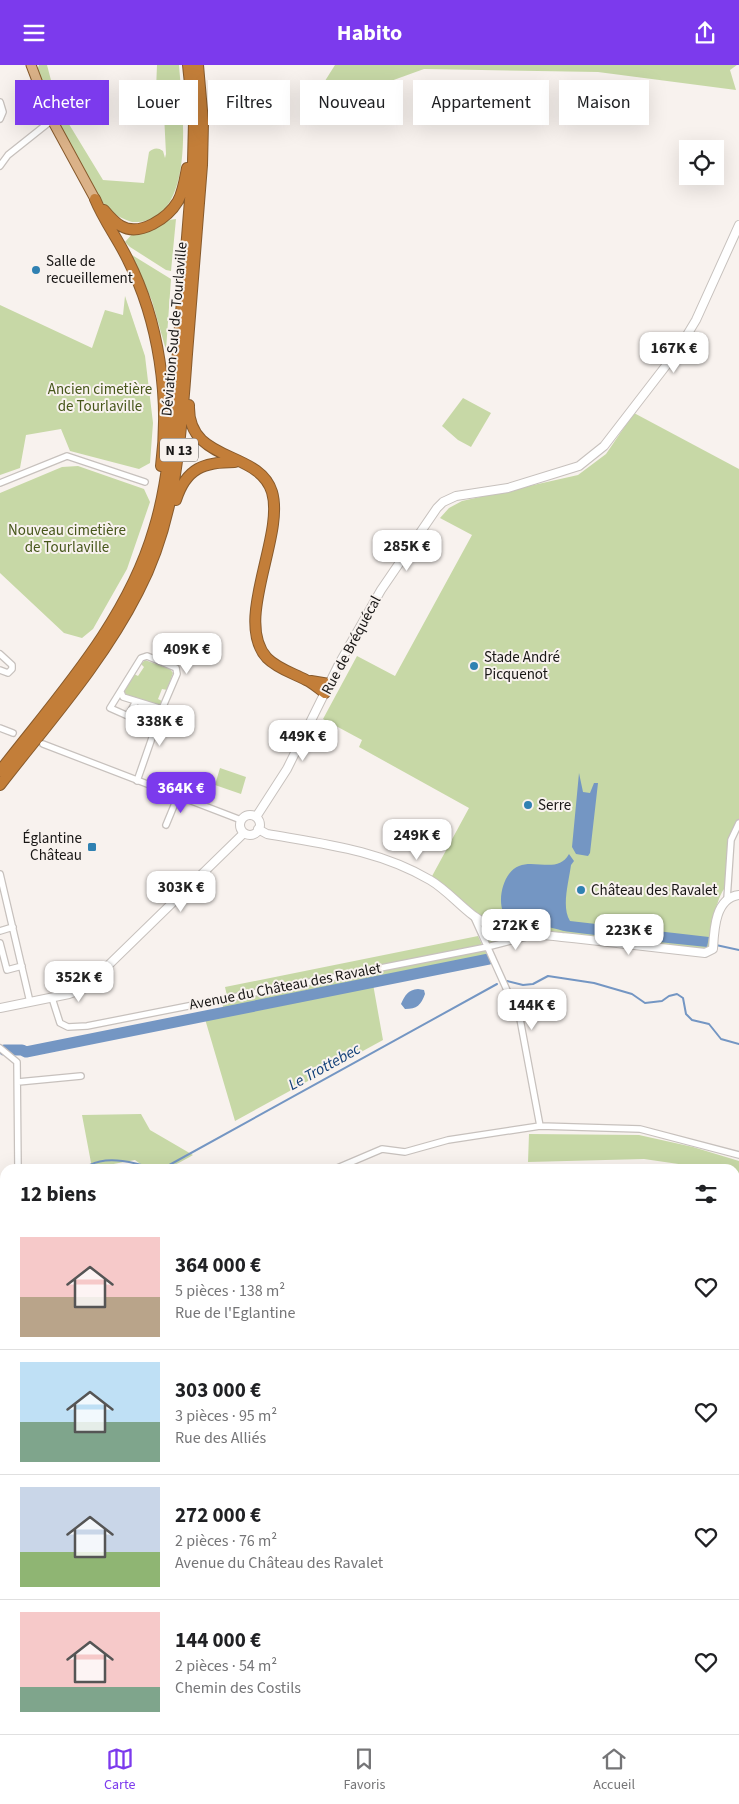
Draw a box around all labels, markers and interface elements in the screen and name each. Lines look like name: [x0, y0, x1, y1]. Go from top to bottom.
text: Habito: [337, 17, 402, 49]
icon: menu: [20, 19, 48, 47]
icon: share: [691, 19, 719, 47]
chip: Acheter: [15, 80, 109, 125]
chip: Louer: [119, 80, 198, 125]
chip: Filtres: [208, 80, 290, 125]
chip: Nouveau: [300, 80, 403, 125]
chip: Appartement: [413, 80, 549, 125]
chip: Maison: [559, 80, 649, 125]
map controls: [679, 140, 724, 185]
button: locate: [679, 140, 724, 185]
street label: Déviation Sud de Tourlaville: [156, 241, 193, 417]
place label: Salle de recueillement: [46, 251, 133, 289]
marker: Salle de recueillement: [30, 264, 42, 276]
pin: 167K €: [633, 331, 715, 374]
text: 167K €: [651, 337, 697, 359]
park label: Ancien cimetière de Tourlaville: [48, 379, 152, 417]
road number: N 13: [160, 439, 198, 461]
park label: Nouveau cimetière de Tourlaville: [8, 520, 126, 558]
pin: 285K €: [366, 529, 448, 572]
text: 285K €: [384, 535, 430, 557]
street label: Rue de Bréquécal: [317, 592, 386, 698]
pin: 409K €: [146, 633, 228, 675]
text: 409K €: [164, 638, 210, 660]
place label: Stade André Picquenot: [484, 647, 560, 685]
marker: Stade André Picquenot: [468, 660, 480, 672]
pin: 338K €: [119, 705, 201, 747]
text: 338K €: [137, 710, 183, 732]
pin: 449K €: [262, 719, 344, 762]
text: 449K €: [280, 725, 326, 747]
pin: 364K €: [140, 771, 222, 814]
text: 364K €: [158, 777, 204, 799]
place label: Serre: [538, 795, 571, 816]
marker: Serre: [522, 799, 534, 811]
pin: 249K €: [376, 819, 458, 861]
text: 249K €: [394, 824, 440, 846]
place label: Églantine Château: [23, 828, 82, 866]
marker: Églantine Château: [86, 841, 98, 853]
pin: 303K €: [140, 871, 222, 913]
text: 303K €: [158, 876, 204, 898]
place label: Château des Ravalet: [591, 880, 717, 901]
marker: Château des Ravalet: [575, 884, 587, 896]
pin: 272K €: [475, 909, 557, 951]
pin: 223K €: [588, 913, 670, 956]
text: 272K €: [493, 914, 539, 936]
text: 223K €: [606, 919, 652, 941]
street label: Avenue du Château des Ravalet: [187, 958, 383, 1015]
pin: 352K €: [38, 961, 120, 1003]
text: 352K €: [56, 966, 102, 988]
pin: 144K €: [491, 989, 573, 1031]
text: 144K €: [509, 994, 555, 1016]
water label: Le Trottebec: [284, 1038, 365, 1096]
text: 12 biens: [20, 1179, 96, 1209]
icon: filters: [692, 1180, 720, 1208]
text: 364 000 €: [175, 1250, 261, 1280]
icon: home: [60, 1257, 120, 1317]
icon: heart: [692, 1273, 720, 1301]
text: 5 pièces · 138 m²: [175, 1280, 285, 1302]
text: Rue de l'Eglantine: [175, 1302, 295, 1324]
text: 303 000 €: [175, 1375, 261, 1405]
icon: home: [60, 1382, 120, 1442]
icon: heart: [692, 1398, 720, 1426]
text: 3 pièces · 95 m²: [175, 1405, 277, 1427]
text: Rue des Alliés: [175, 1427, 266, 1449]
text: 272 000 €: [175, 1500, 261, 1530]
icon: home: [60, 1507, 120, 1567]
icon: heart: [692, 1523, 720, 1551]
text: 2 pièces · 76 m²: [175, 1530, 277, 1552]
text: Avenue du Château des Ravalet: [175, 1552, 383, 1574]
text: 144 000 €: [175, 1625, 261, 1655]
icon: home: [60, 1632, 120, 1692]
icon: heart: [692, 1648, 720, 1676]
text: 2 pièces · 54 m²: [175, 1655, 277, 1677]
text: Chemin des Costils: [175, 1677, 301, 1699]
tab: Carte: [104, 1745, 135, 1795]
tab: Favoris: [344, 1745, 385, 1795]
tab: Accueil: [593, 1745, 635, 1795]

